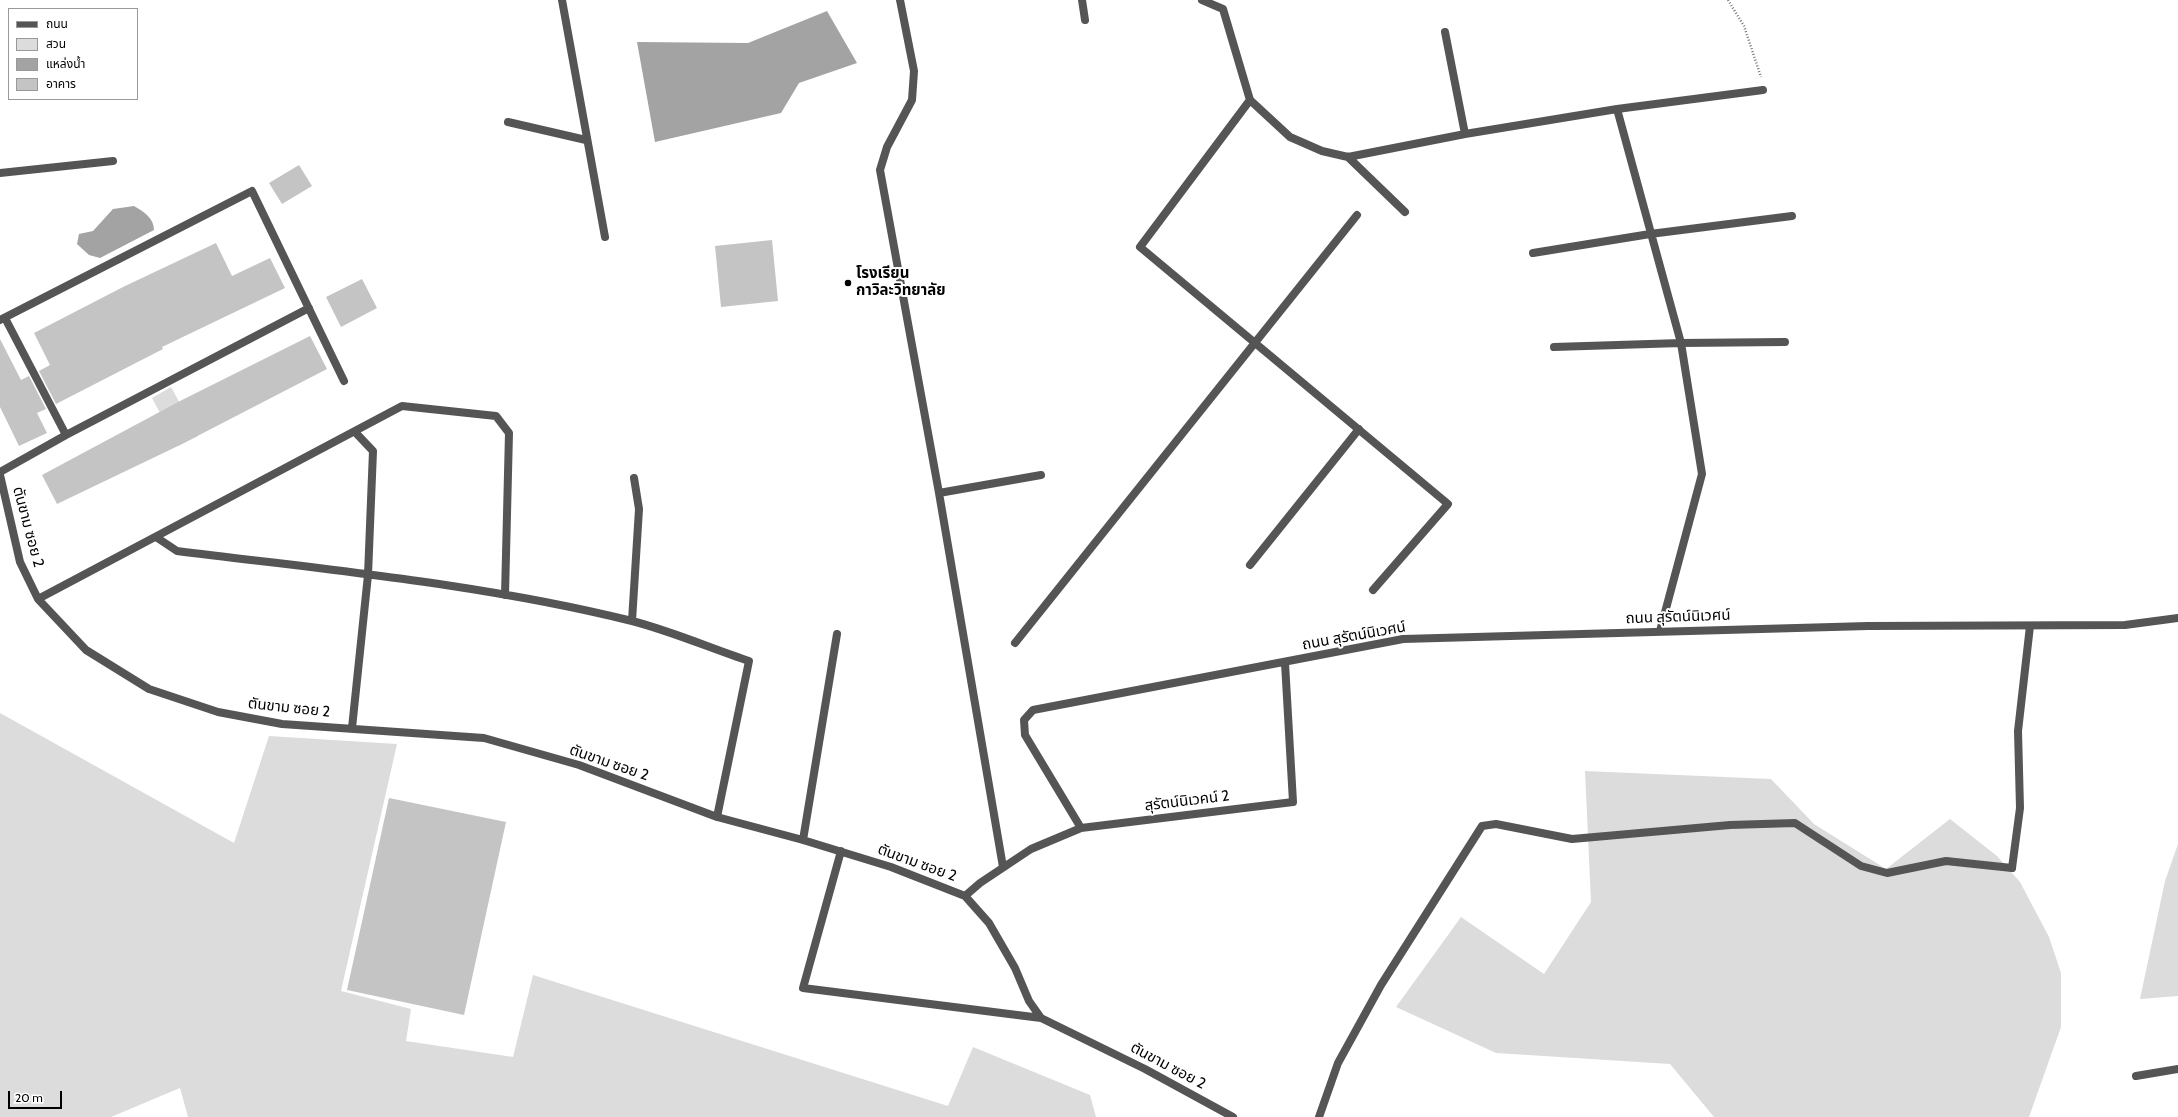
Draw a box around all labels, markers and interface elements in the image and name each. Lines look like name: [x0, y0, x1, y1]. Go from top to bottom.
legend: [8, 8, 138, 100]
text: ถนน: [46, 16, 68, 31]
text: สวน: [46, 36, 66, 51]
text: แหล่งน้ำ: [46, 56, 85, 71]
text: อาคาร: [46, 76, 76, 91]
place label: โรงเรียน กาวิละวิทยาลัย: [856, 265, 945, 300]
marker: โรงเรียน กาวิละวิทยาลัย: [843, 278, 853, 288]
street label: ตันขาม ซอย 2: [9, 485, 47, 569]
street label: ถนน สุรัตน์นิเวศน์: [1625, 606, 1731, 628]
street label: ถนน สุรัตน์นิเวศน์: [1301, 618, 1407, 654]
street label: ตันขาม ซอย 2: [247, 695, 331, 721]
street label: ตันขาม ซอย 2: [567, 741, 651, 785]
street label: สุรัตน์นิเวคน์ 2: [1144, 787, 1230, 815]
street label: ตันขาม ซอย 2: [875, 840, 959, 886]
street label: ตันขาม ซอย 2: [1127, 1039, 1209, 1093]
scale bar: [10, 1083, 64, 1109]
text: 20 m: [15, 1090, 43, 1105]

